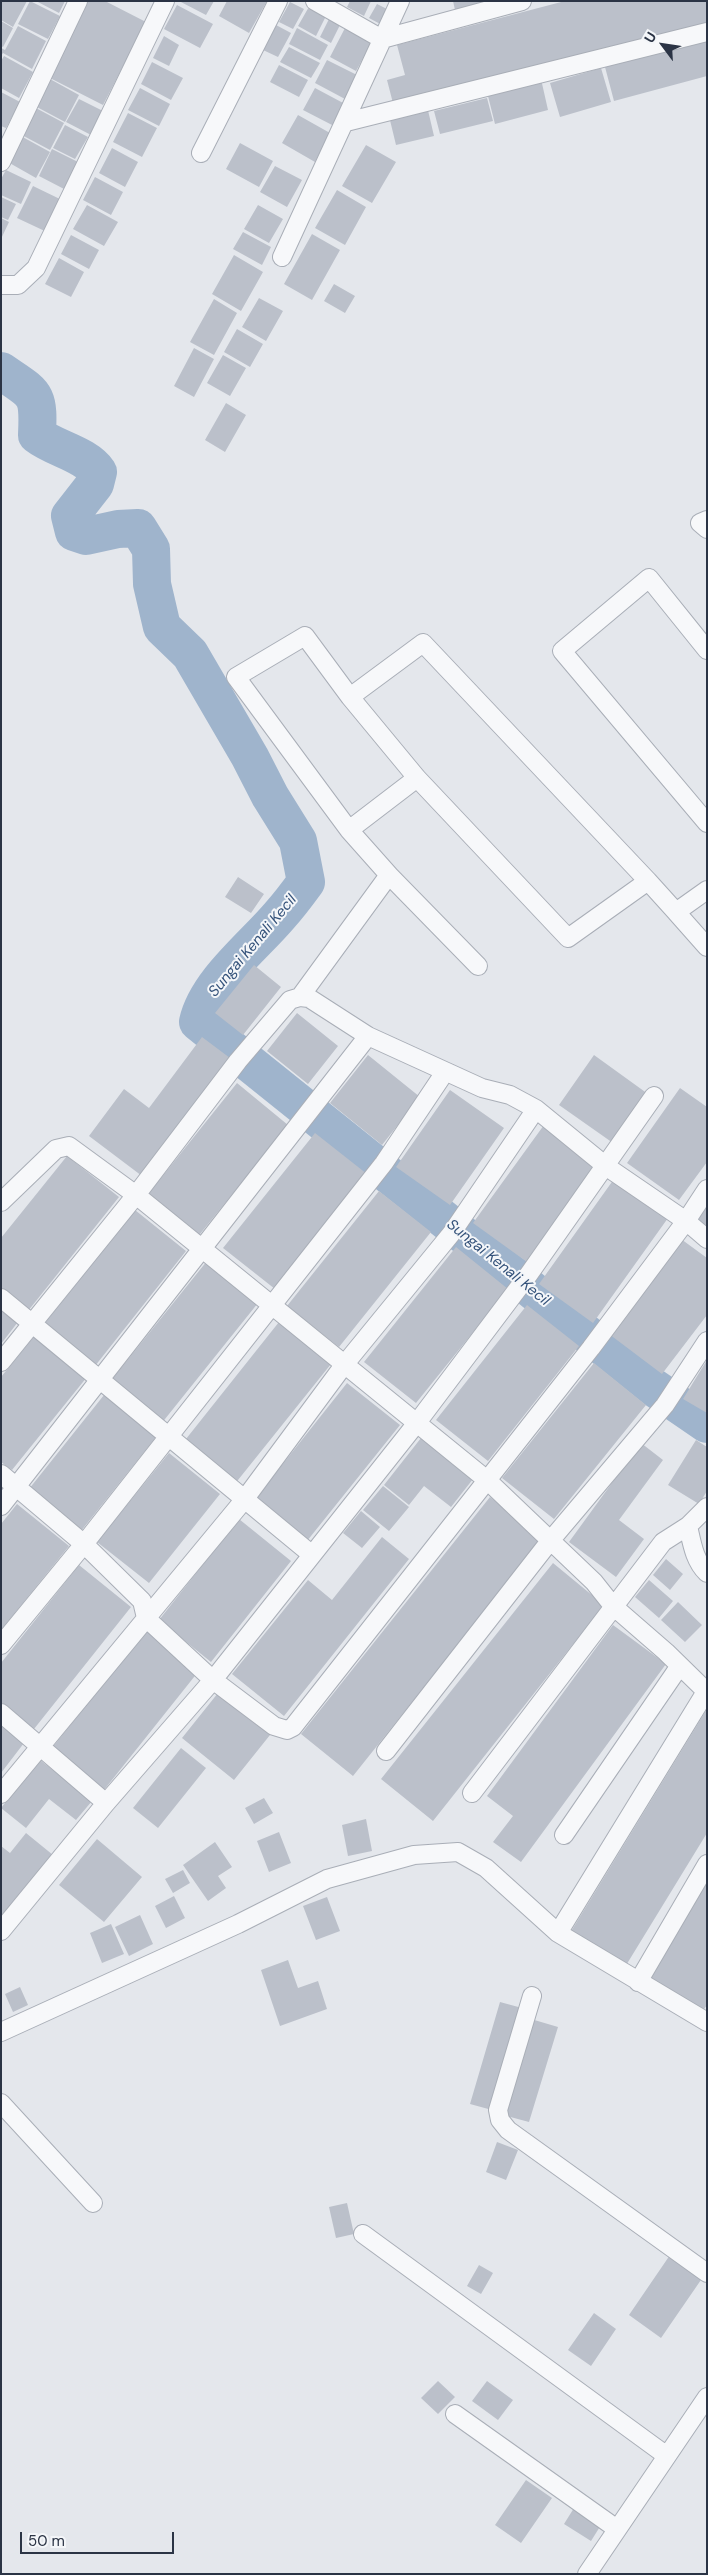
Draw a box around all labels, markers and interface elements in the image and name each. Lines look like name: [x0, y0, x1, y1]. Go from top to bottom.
north arrow: [638, 20, 688, 70]
text: U: [640, 29, 660, 46]
water label: Sungai Kenali Kecil: [205, 891, 301, 1001]
water label: Sungai Kenali Kecil: [443, 1216, 553, 1310]
scale bar: [22, 2522, 176, 2554]
text: 50 m: [28, 2531, 65, 2551]

